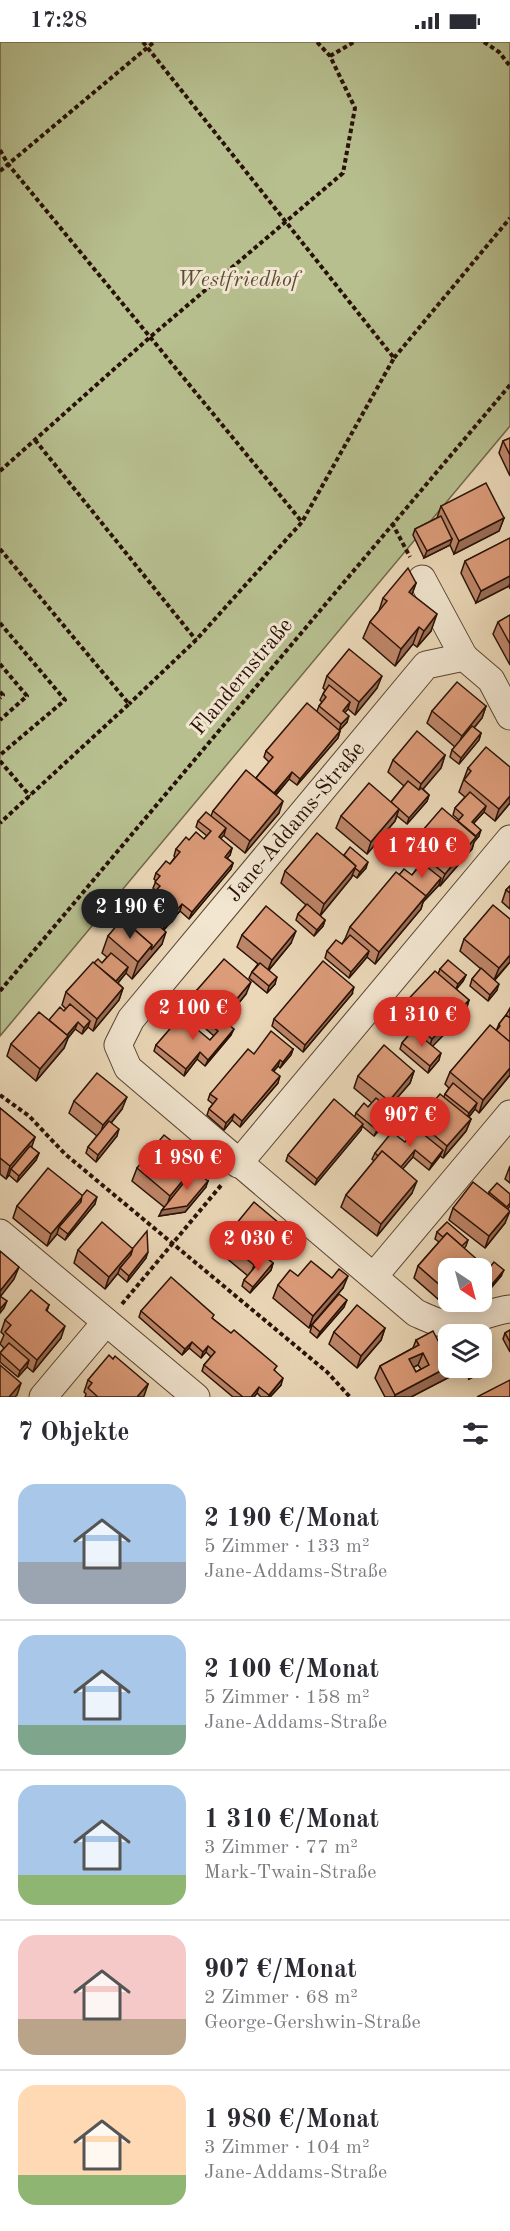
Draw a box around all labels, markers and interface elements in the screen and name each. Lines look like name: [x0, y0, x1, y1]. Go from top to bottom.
text: 17:28: [30, 10, 87, 32]
park label: Westfriedhof: [177, 269, 303, 291]
street label: Flandernstraße: [187, 614, 297, 740]
street label: Jane-Addams-Straße: [223, 738, 369, 906]
pin: 1 740 €: [367, 828, 477, 879]
text: 1 740 €: [387, 837, 457, 857]
pin: 2 190 €: [75, 889, 185, 940]
text: 2 190 €: [95, 898, 165, 918]
pin: 2 100 €: [138, 990, 248, 1041]
pin: 1 310 €: [367, 997, 477, 1048]
text: 2 100 €: [158, 999, 228, 1019]
text: 1 310 €: [387, 1006, 457, 1026]
pin: 907 €: [368, 1097, 452, 1148]
text: 907 €: [384, 1106, 436, 1126]
pin: 1 980 €: [132, 1140, 242, 1191]
text: 1 980 €: [152, 1149, 222, 1169]
pin: 2 030 €: [203, 1221, 313, 1272]
text: 2 030 €: [223, 1230, 293, 1250]
north arrow: [438, 1258, 492, 1312]
map controls: [438, 1258, 492, 1378]
button: layers: [438, 1324, 492, 1378]
icon: filters: [459, 1417, 492, 1450]
text: 7 Objekte: [18, 1420, 130, 1446]
text: 2 190 €/Monat: [204, 1506, 379, 1532]
icon: home: [66, 1508, 138, 1580]
text: 5 Zimmer · 133 m²: [204, 1537, 369, 1557]
text: Jane-Addams-Straße: [204, 1562, 387, 1582]
text: 2 100 €/Monat: [204, 1657, 379, 1683]
icon: home: [66, 1659, 138, 1731]
text: 5 Zimmer · 158 m²: [204, 1688, 369, 1708]
text: Jane-Addams-Straße: [204, 1713, 387, 1733]
text: 1 310 €/Monat: [204, 1807, 379, 1833]
icon: home: [66, 1809, 138, 1881]
text: 3 Zimmer · 77 m²: [204, 1838, 358, 1858]
text: Mark-Twain-Straße: [204, 1863, 376, 1883]
text: 907 €/Monat: [204, 1957, 357, 1983]
icon: home: [66, 1959, 138, 2031]
text: 2 Zimmer · 68 m²: [204, 1988, 358, 2008]
text: George-Gershwin-Straße: [204, 2013, 421, 2033]
text: 1 980 €/Monat: [204, 2107, 379, 2133]
icon: home: [66, 2109, 138, 2181]
text: 3 Zimmer · 104 m²: [204, 2138, 369, 2158]
text: Jane-Addams-Straße: [204, 2163, 387, 2183]

